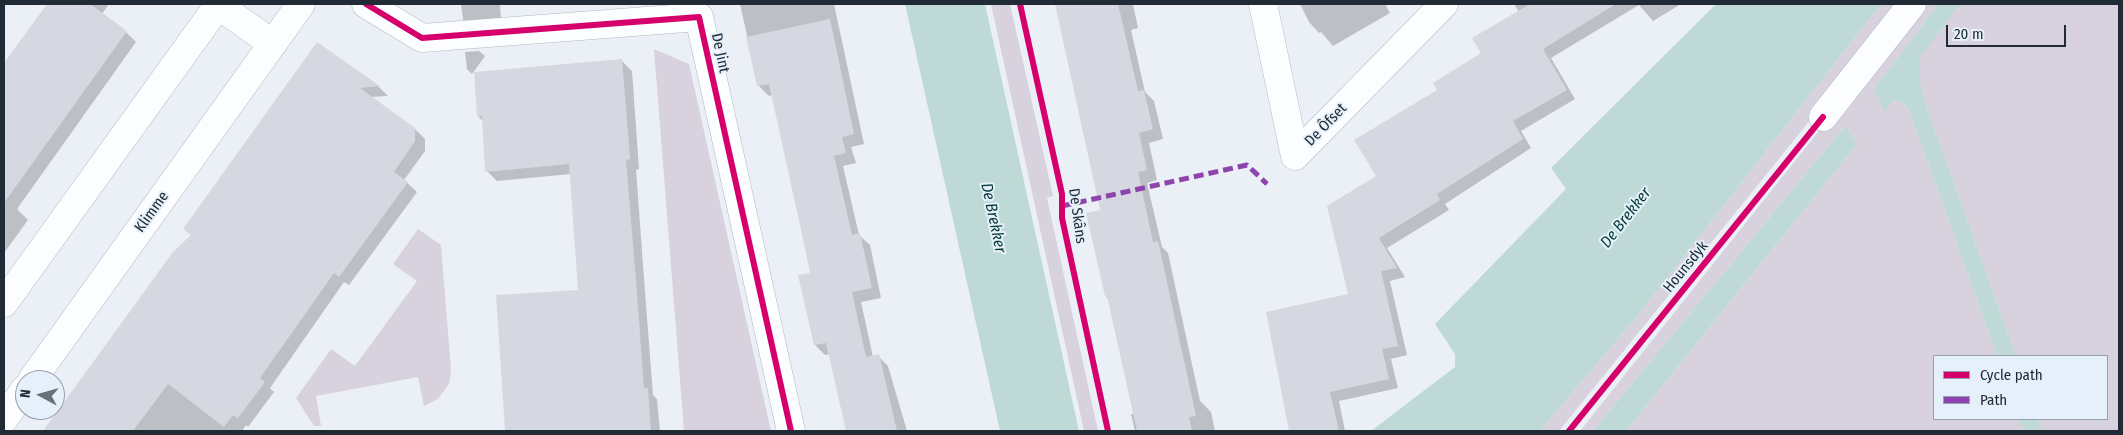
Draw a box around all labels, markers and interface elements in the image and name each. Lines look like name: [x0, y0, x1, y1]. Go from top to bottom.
scale bar: [1948, 15, 2068, 47]
text: 20 m: [1954, 25, 1984, 43]
street label: De Jint: [707, 31, 733, 75]
street label: De Ôfset: [1301, 100, 1351, 150]
water label: De Brekker: [976, 181, 1010, 255]
water label: De Brekker: [1597, 184, 1655, 252]
street label: De Skâns: [1064, 187, 1090, 245]
street label: Klimme: [131, 188, 173, 236]
street label: Hounsdyk: [1660, 238, 1712, 296]
legend: [1933, 355, 2108, 420]
text: Cycle path: [1980, 366, 2043, 384]
north arrow: [15, 370, 65, 420]
text: N: [17, 388, 34, 399]
text: Path: [1980, 391, 2007, 409]

